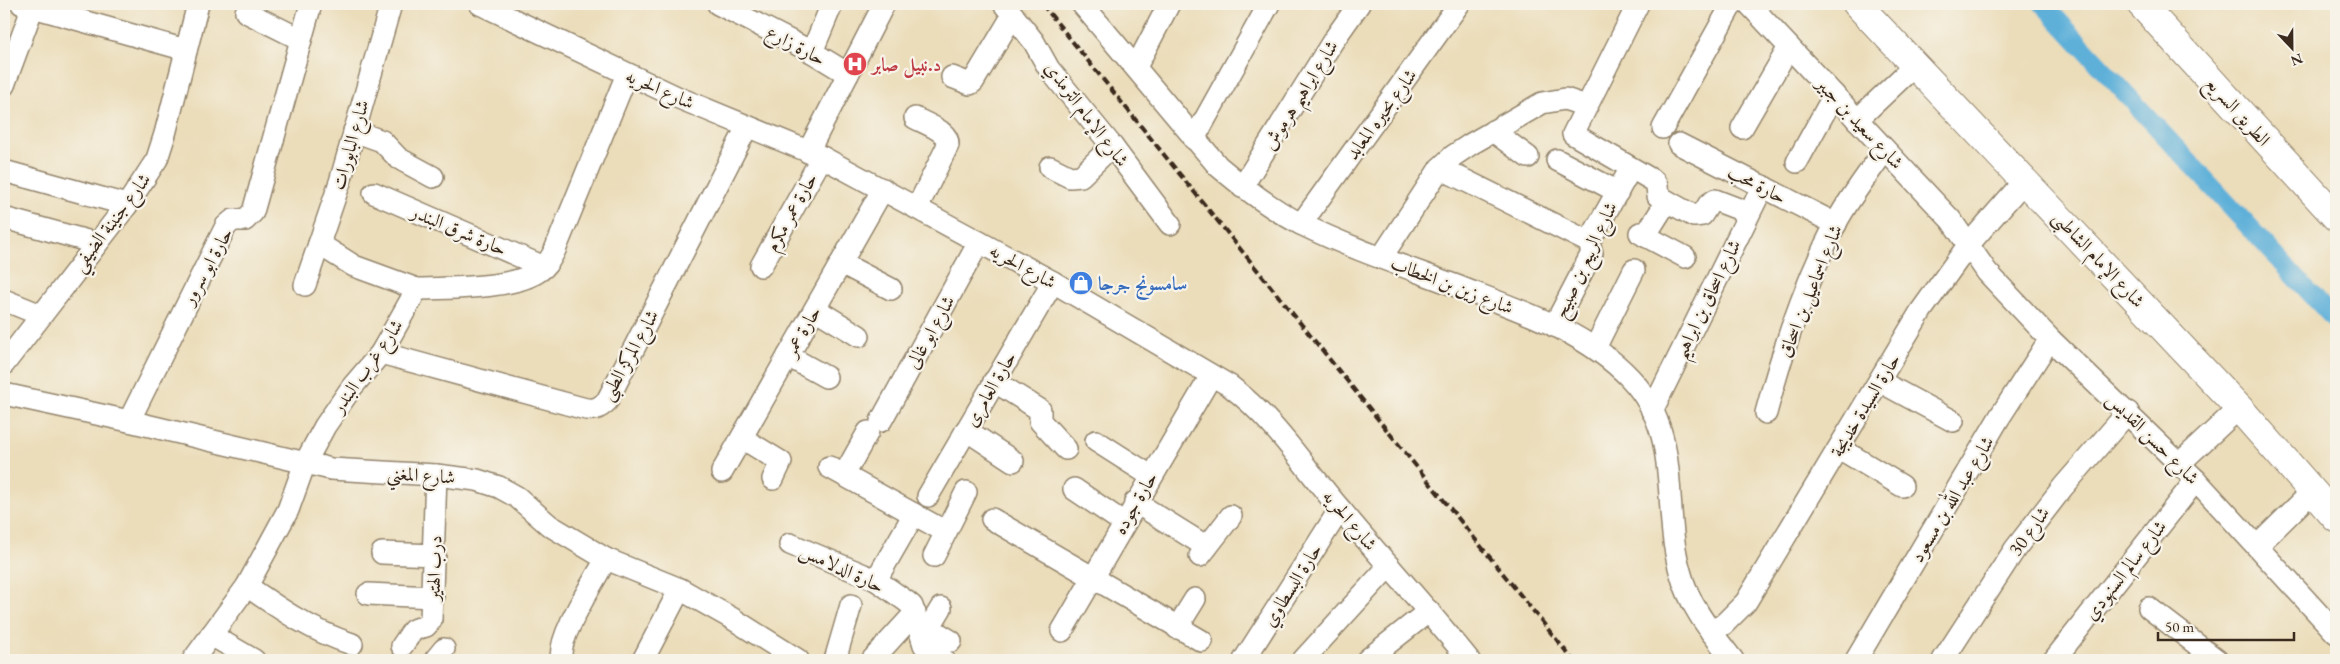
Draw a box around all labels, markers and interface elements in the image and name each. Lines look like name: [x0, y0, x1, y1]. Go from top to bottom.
street label: حارة زارع: [761, 19, 830, 74]
north arrow: [2268, 22, 2318, 72]
street label: شارع ابراهيم هرموش: [1256, 35, 1350, 158]
text: N: [2288, 50, 2305, 71]
hospital icon: د.نبيل صابر: [842, 51, 868, 77]
place label: د.نبيل صابر: [870, 52, 941, 78]
street label: شارع الإمام الترمذي: [1036, 56, 1135, 174]
street label: شارع الحريه: [621, 63, 698, 118]
street label: شارع بحيره المعابد: [1340, 64, 1425, 166]
street label: شارع سعيد بن جبير: [1807, 70, 1909, 177]
street label: الطريق السريع: [2196, 71, 2276, 155]
street label: شارع البابورات: [325, 97, 378, 194]
street label: حارة محب: [1723, 159, 1791, 209]
street label: شارع جنينة الضيفي: [66, 168, 161, 280]
street label: حارة عمر مكرم: [759, 168, 826, 258]
street label: حارة شرق البندر: [406, 198, 511, 261]
street label: شارع الربيع بن صبيح: [1547, 198, 1627, 324]
street label: شارع الإمام الشاطبى: [2044, 205, 2151, 316]
street label: شارع اسماعيل بن اسحاق: [1772, 221, 1851, 362]
street label: حارة ابو سرور: [175, 223, 238, 311]
street label: شارع اسحاق بن ابراهيم: [1667, 235, 1753, 366]
street label: شارع الحريه: [984, 237, 1061, 297]
street label: شارع زين بن الخطاب: [1386, 250, 1517, 323]
shop icon: سامسونج جرجا: [1068, 270, 1094, 296]
place label: سامسونج جرجا: [1098, 271, 1187, 300]
street label: شارع ابو غالى: [900, 291, 963, 375]
street label: حارة عمر: [777, 301, 826, 362]
street label: شارع المركز الطبى: [594, 305, 667, 406]
street label: شارع غرب البندر: [324, 314, 411, 421]
street label: حارة العامرى: [958, 347, 1022, 432]
street label: حارة السيدة خديجة: [1824, 349, 1906, 461]
street label: شارع حسن القديس: [2099, 386, 2205, 492]
street label: شارع عبد الله بن مسعود: [1903, 430, 2002, 568]
street label: شارع المغني: [386, 460, 456, 496]
street label: حارة جوده: [1107, 467, 1163, 539]
street label: شارع الحريه: [1315, 484, 1383, 558]
street label: شارع 30: [2003, 501, 2058, 562]
street label: شارع سالم السنهودي: [2078, 515, 2175, 628]
street label: درب الهتير: [420, 535, 448, 603]
street label: حارة الدلامس: [796, 538, 888, 598]
street label: حارة البسطاوي: [1256, 538, 1330, 633]
scale bar: [2158, 609, 2294, 641]
text: 50 m: [2165, 617, 2194, 636]

